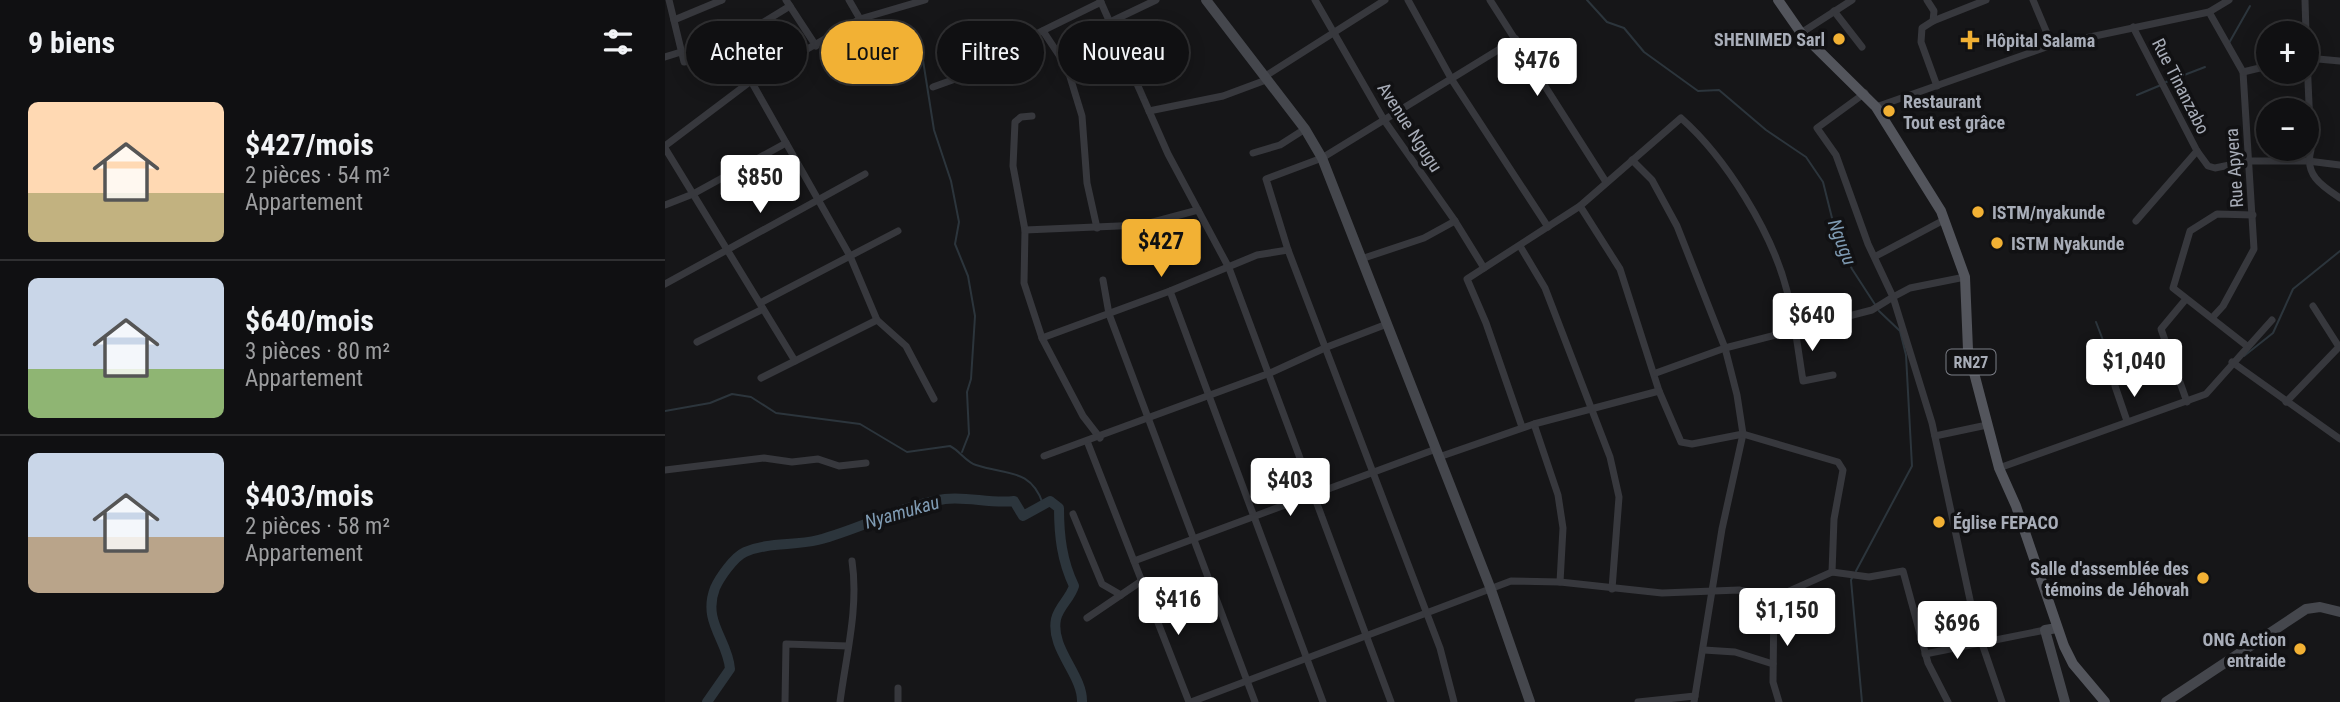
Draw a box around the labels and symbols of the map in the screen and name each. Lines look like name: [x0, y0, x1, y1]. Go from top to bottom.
place label: SHENIMED Sarl: [1714, 29, 1825, 50]
marker: Hôpital Salama: [1960, 30, 1980, 50]
place label: Hôpital Salama: [1986, 30, 2095, 51]
marker: SHENIMED Sarl: [1831, 31, 1847, 47]
street label: Rue Tinanzabo: [2148, 35, 2214, 137]
pin: $476: [1496, 38, 1578, 98]
street label: Avenue Ngugu: [1373, 78, 1447, 176]
place label: Restaurant Tout est grâce: [1903, 91, 2005, 133]
marker: Restaurant Tout est grâce: [1881, 103, 1897, 119]
street label: Rue Apyera: [2221, 128, 2247, 208]
pin: $850: [719, 156, 801, 215]
place label: ISTM/nyakunde: [1992, 202, 2105, 223]
marker: ISTM/nyakunde: [1970, 204, 1986, 220]
water label: Ngugu: [1823, 216, 1861, 268]
pin: $427: [1120, 219, 1202, 279]
place label: ISTM Nyakunde: [2011, 233, 2125, 254]
marker: ISTM Nyakunde: [1989, 235, 2005, 251]
pin: $640: [1771, 294, 1853, 353]
pin: $1,040: [2077, 340, 2191, 399]
road number: RN27: [1947, 350, 1995, 374]
pin: $403: [1249, 458, 1331, 518]
water label: Nyamukau: [862, 490, 942, 534]
place label: Église FEPACO: [1953, 512, 2059, 533]
marker: Église FEPACO: [1931, 514, 1947, 530]
place label: Salle d'assemblée des témoins de Jéhovah: [2030, 558, 2189, 600]
marker: Salle d'assemblée des témoins de Jéhovah: [2195, 570, 2211, 586]
pin: $416: [1137, 578, 1219, 637]
pin: $1,150: [1730, 588, 1844, 648]
pin: $696: [1916, 602, 1998, 661]
place label: ONG Action entraide: [2203, 629, 2286, 671]
marker: ONG Action entraide: [2292, 641, 2308, 657]

